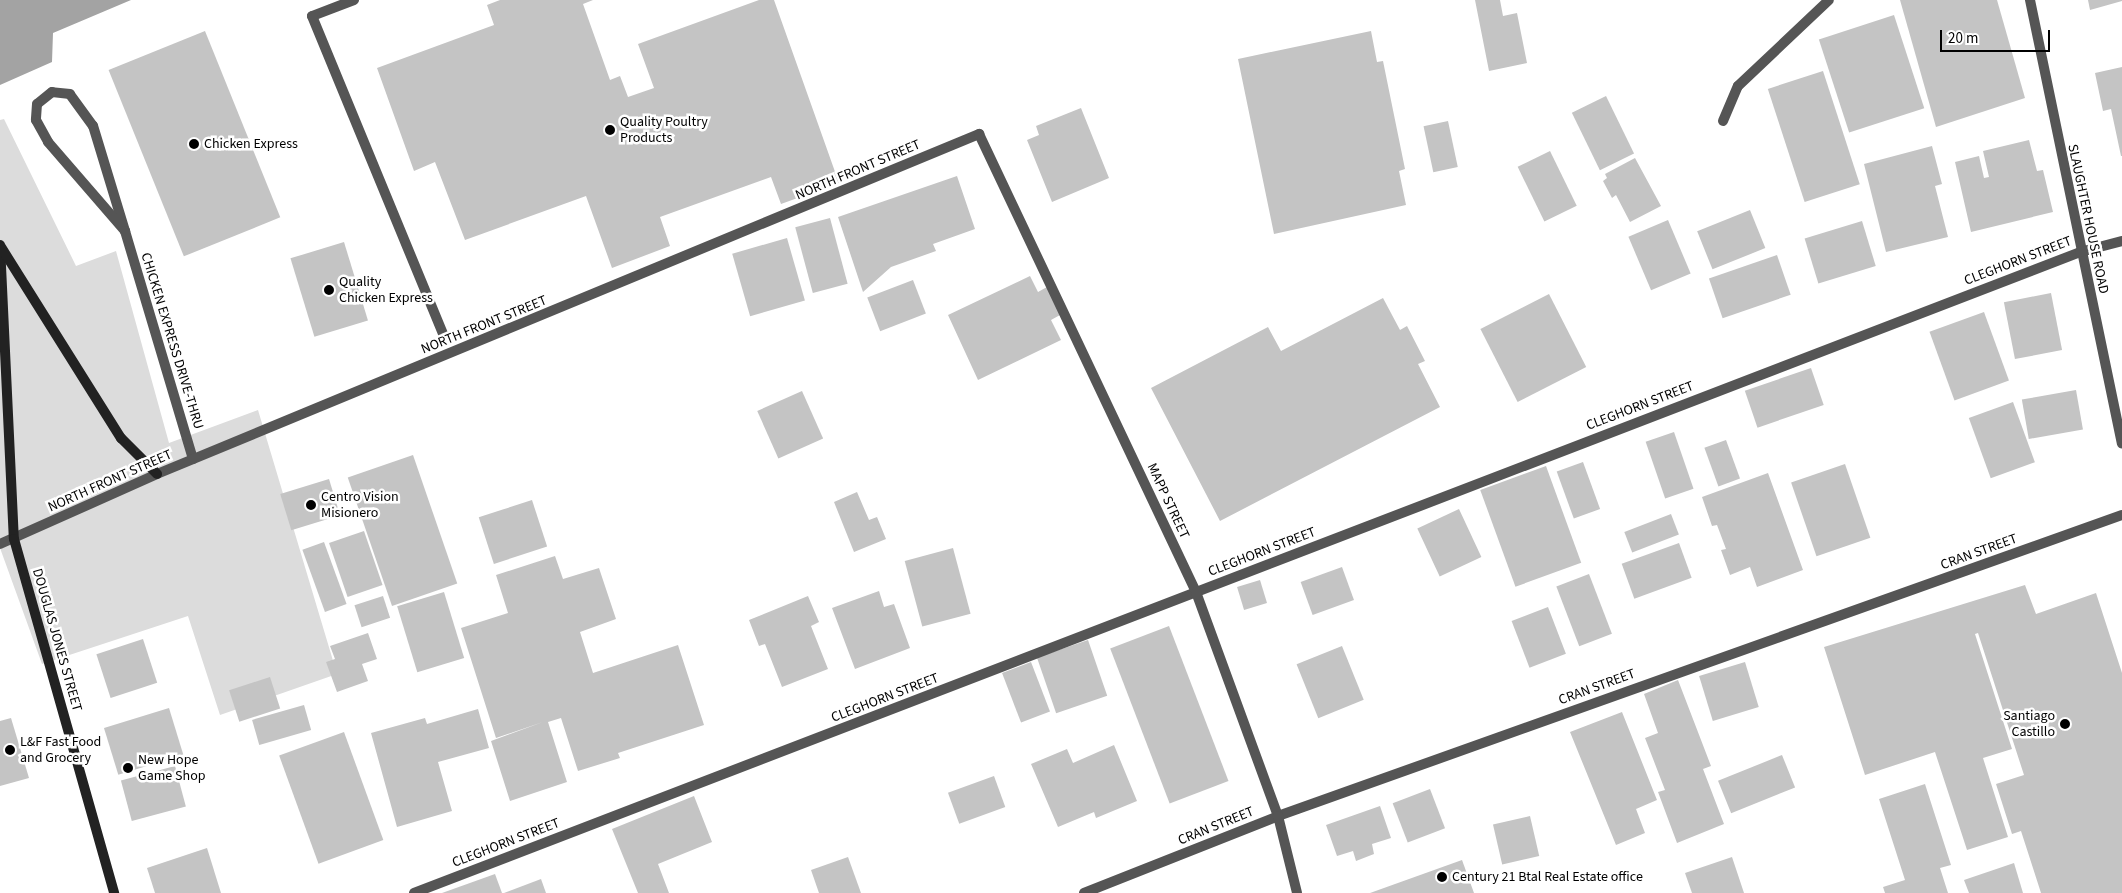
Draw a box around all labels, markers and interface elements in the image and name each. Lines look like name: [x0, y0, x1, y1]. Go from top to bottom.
scale bar: [1942, 20, 2052, 52]
text: 20 m: [1948, 28, 1978, 49]
place label: Quality Poultry Products: [620, 114, 708, 146]
marker: Quality Poultry Products: [604, 124, 616, 136]
place label: Chicken Express: [204, 136, 298, 152]
street label: NORTH FRONT STREET: [793, 136, 923, 204]
marker: Chicken Express: [188, 138, 200, 150]
street label: SLAUGHTER HOUSE ROAD: [2064, 143, 2112, 295]
street label: CLEGHORN STREET: [1962, 233, 2074, 289]
street label: CHICKEN EXPRESS DRIVE-THRU: [137, 251, 207, 431]
place label: Quality Chicken Express: [339, 274, 433, 306]
marker: Quality Chicken Express: [323, 284, 335, 296]
street label: NORTH FRONT STREET: [419, 292, 549, 358]
street label: CLEGHORN STREET: [1584, 378, 1696, 434]
street label: NORTH FRONT STREET: [45, 446, 175, 516]
street label: MAPP STREET: [1143, 461, 1193, 541]
place label: Centro Vision Misionero: [321, 489, 399, 522]
marker: Centro Vision Misionero: [305, 499, 317, 511]
street label: CLEGHORN STREET: [1206, 524, 1318, 580]
street label: CRAN STREET: [1938, 530, 2020, 574]
street label: DOUGLAS JONES STREET: [29, 567, 85, 713]
street label: CRAN STREET: [1556, 665, 1638, 709]
street label: CLEGHORN STREET: [829, 670, 941, 726]
place label: Santiago Castillo: [2003, 708, 2055, 740]
marker: Santiago Castillo: [2059, 718, 2071, 730]
place label: L&F Fast Food and Grocery: [20, 734, 101, 766]
marker: L&F Fast Food and Grocery: [4, 744, 16, 756]
place label: New Hope Game Shop: [138, 752, 205, 784]
marker: New Hope Game Shop: [122, 762, 134, 774]
street label: CRAN STREET: [1176, 803, 1256, 849]
street label: CLEGHORN STREET: [450, 815, 562, 871]
place label: Century 21 Btal Real Estate office: [1452, 869, 1643, 885]
marker: Century 21 Btal Real Estate office: [1436, 871, 1448, 883]

